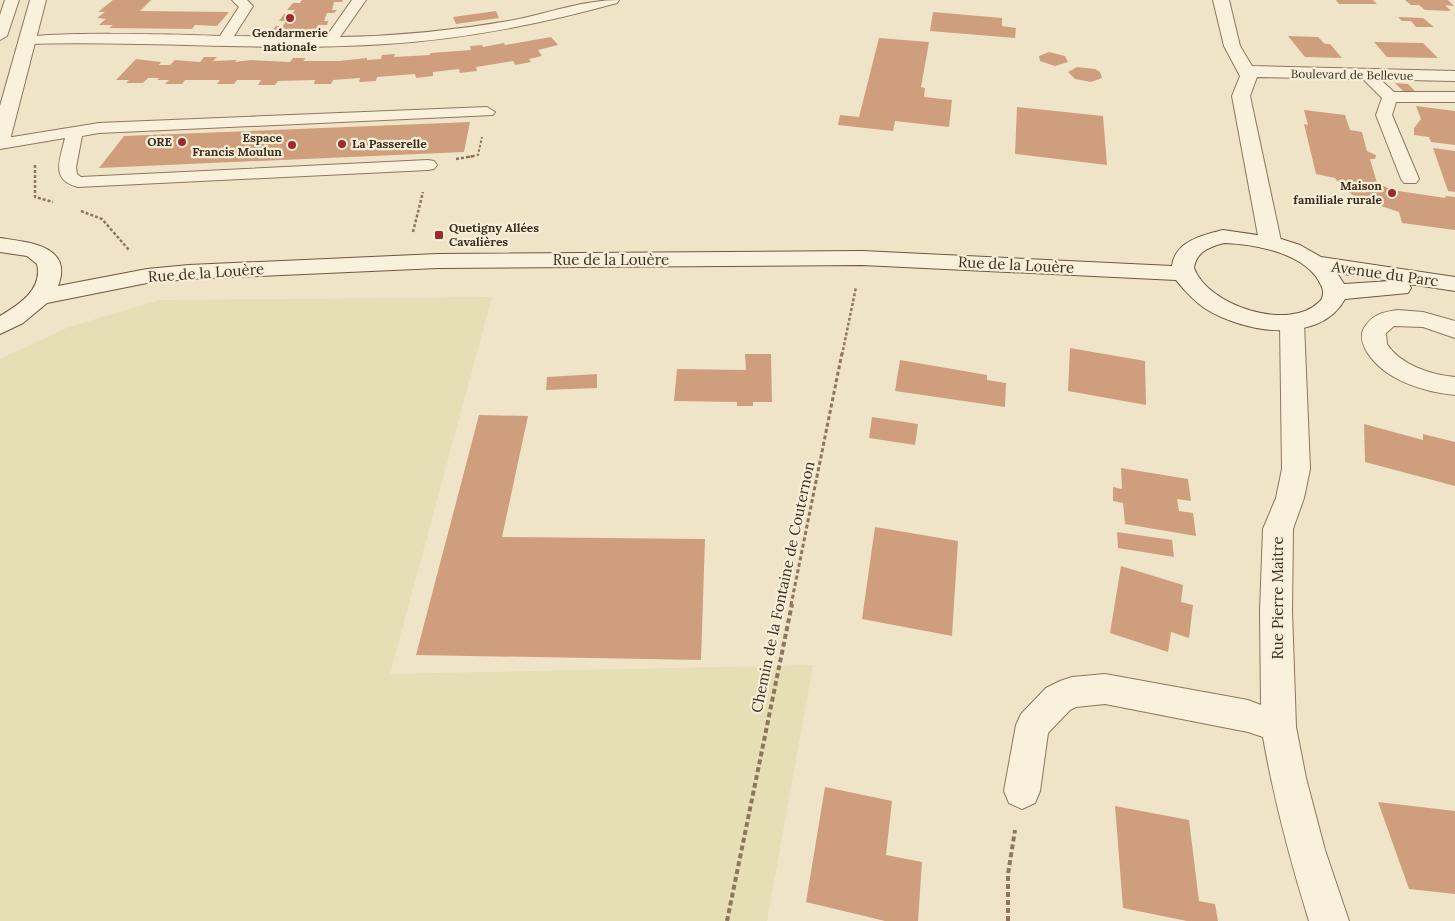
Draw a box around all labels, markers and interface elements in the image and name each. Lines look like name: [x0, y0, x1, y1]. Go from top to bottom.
marker: Gendarmerie nationale: [284, 12, 296, 24]
place label: Gendarmerie nationale: [252, 25, 329, 54]
street label: Boulevard de Bellevue: [1291, 66, 1414, 83]
place label: Espace Francis Moulun: [192, 130, 283, 159]
place label: ORE: [147, 134, 172, 149]
marker: ORE: [176, 136, 188, 148]
place label: La Passerelle: [352, 136, 427, 151]
marker: La Passerelle: [336, 138, 348, 150]
marker: Espace Francis Moulun: [286, 139, 298, 151]
place label: Maison familiale rurale: [1293, 178, 1383, 207]
marker: Maison familiale rurale: [1386, 187, 1398, 199]
place label: Quetigny Allées Cavalières: [449, 220, 539, 249]
marker: Quetigny Allées Cavalières: [433, 229, 445, 241]
street label: Rue de la Louère: [553, 250, 669, 269]
street label: Rue de la Louère: [957, 252, 1075, 277]
street label: Avenue du Parc: [1329, 256, 1440, 290]
street label: Rue de la Louère: [147, 259, 265, 286]
street label: Chemin de la Fontaine de Couternon: [747, 459, 818, 714]
street label: Rue Pierre Maitre: [1268, 536, 1287, 660]

